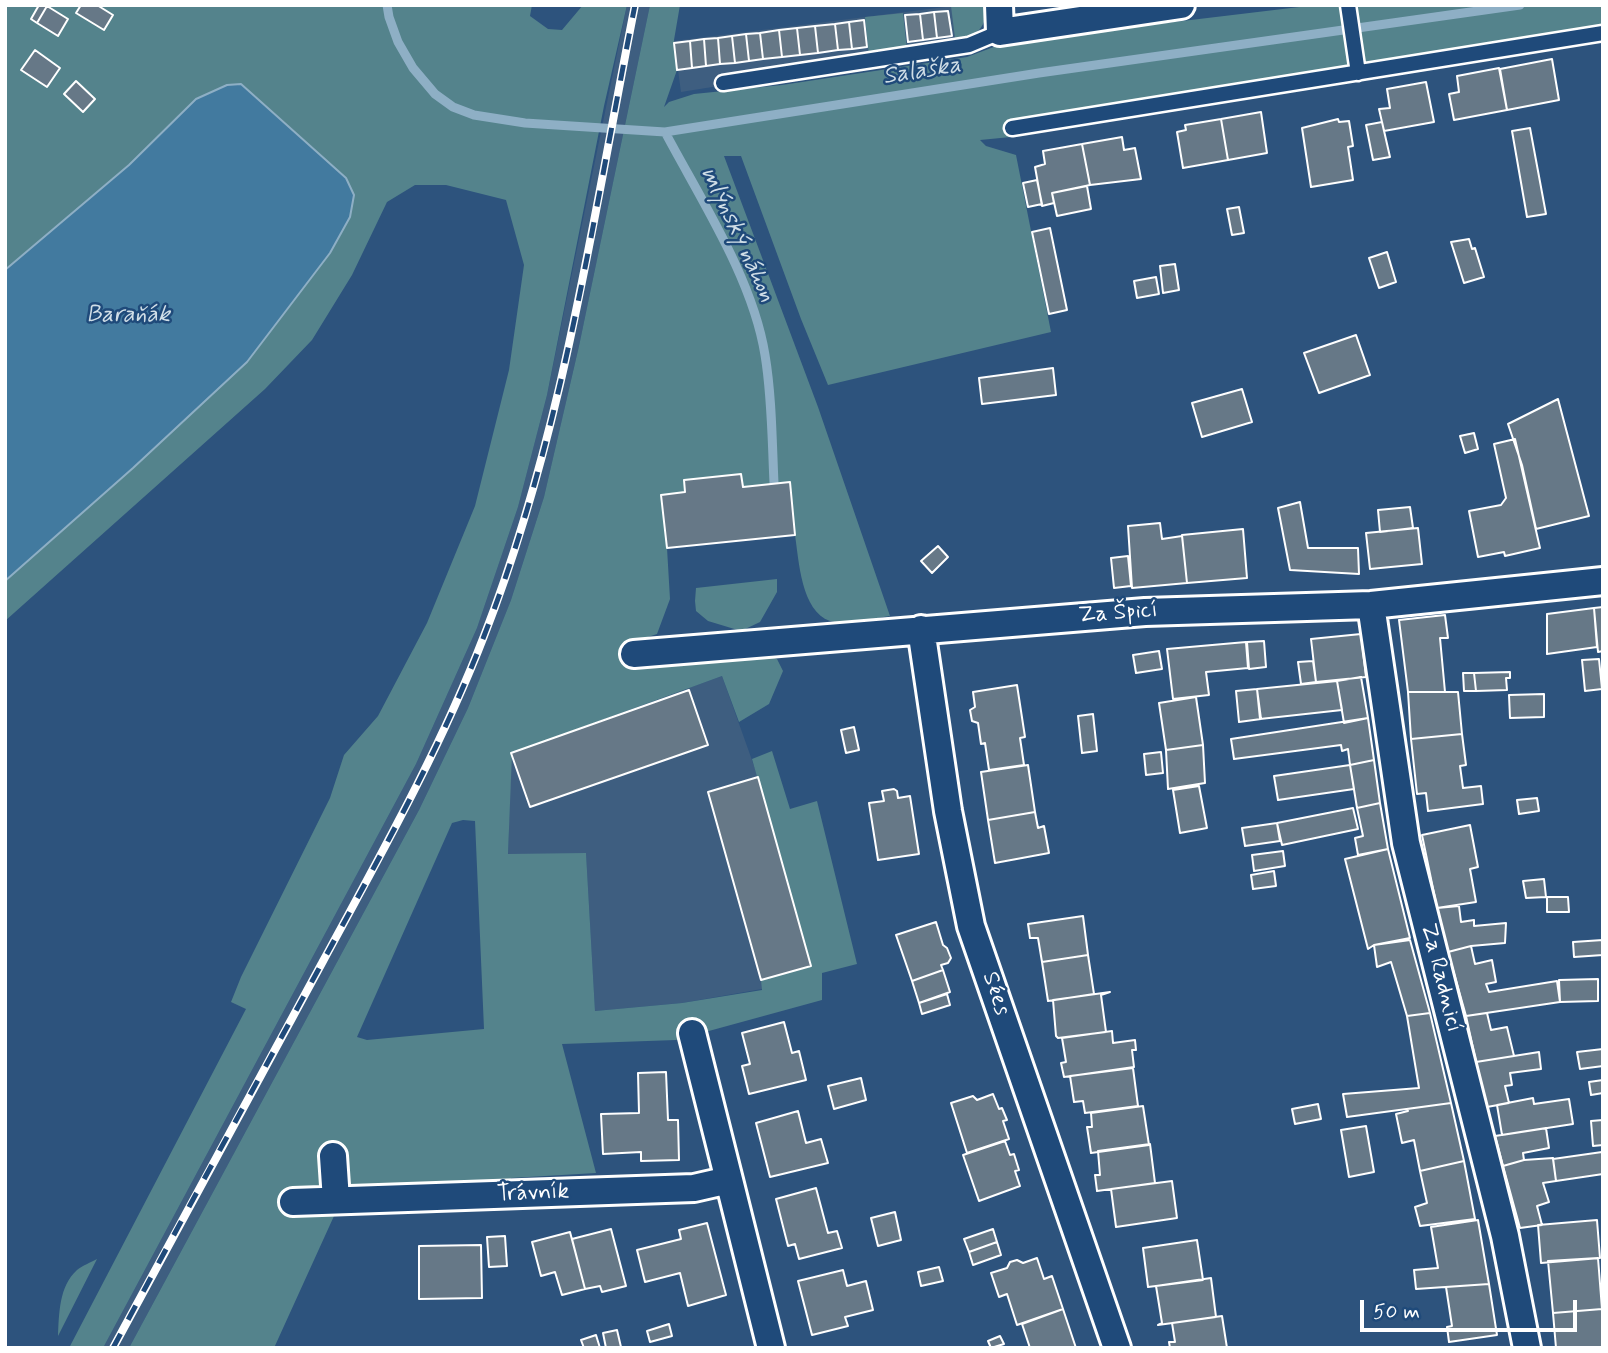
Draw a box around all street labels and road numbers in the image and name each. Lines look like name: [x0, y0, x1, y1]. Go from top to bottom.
street label: Za Špicí: [1077, 597, 1159, 631]
street label: Za Radnicí: [1413, 921, 1467, 1035]
street label: Sées: [975, 969, 1015, 1019]
street label: Trávník: [496, 1179, 570, 1209]

